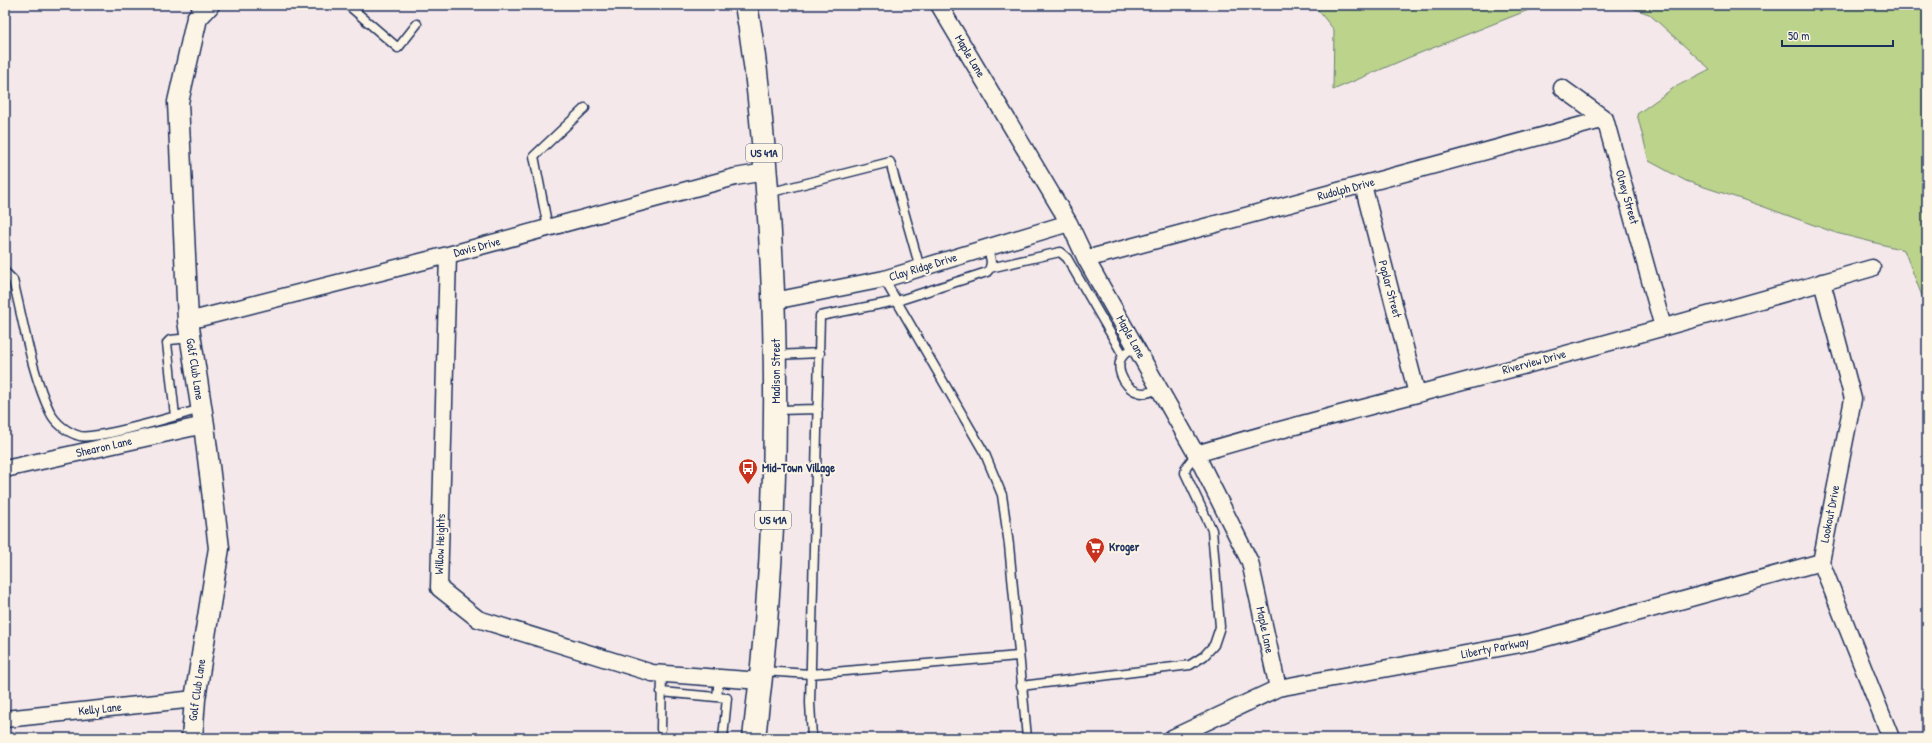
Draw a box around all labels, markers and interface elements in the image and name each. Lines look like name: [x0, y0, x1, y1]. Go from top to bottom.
scale bar: [1782, 22, 1893, 48]
text: 50 m: [1788, 27, 1809, 44]
street label: Maple Lane: [951, 31, 990, 80]
road number: US 41A: [746, 144, 782, 162]
street label: Olney Street: [1612, 168, 1644, 227]
street label: Rudolph Drive: [1315, 173, 1377, 204]
street label: Davis Drive: [452, 232, 502, 261]
street label: Clay Ridge Drive: [887, 248, 959, 285]
street label: Poplar Street: [1375, 258, 1407, 320]
street label: Maple Lane: [1113, 312, 1150, 362]
street label: Golf Club Lane: [182, 337, 209, 401]
street label: Madison Street: [767, 338, 784, 403]
street label: Riverview Drive: [1500, 345, 1568, 378]
street label: Shearon Lane: [74, 432, 134, 461]
bus stop icon: Mid-Town Village: [737, 457, 759, 485]
place label: Mid-Town Village: [762, 459, 835, 477]
street label: Lookout Drive: [1816, 483, 1843, 544]
road number: US 41A: [755, 511, 791, 529]
street label: Willow Heights: [430, 513, 449, 575]
supermarket icon: Kroger: [1084, 536, 1106, 564]
place label: Kroger: [1109, 538, 1140, 556]
street label: Maple Lane: [1252, 605, 1279, 655]
street label: Liberty Parkway: [1459, 633, 1530, 662]
street label: Golf Club Lane: [184, 658, 209, 722]
street label: Kelly Lane: [77, 698, 123, 719]

